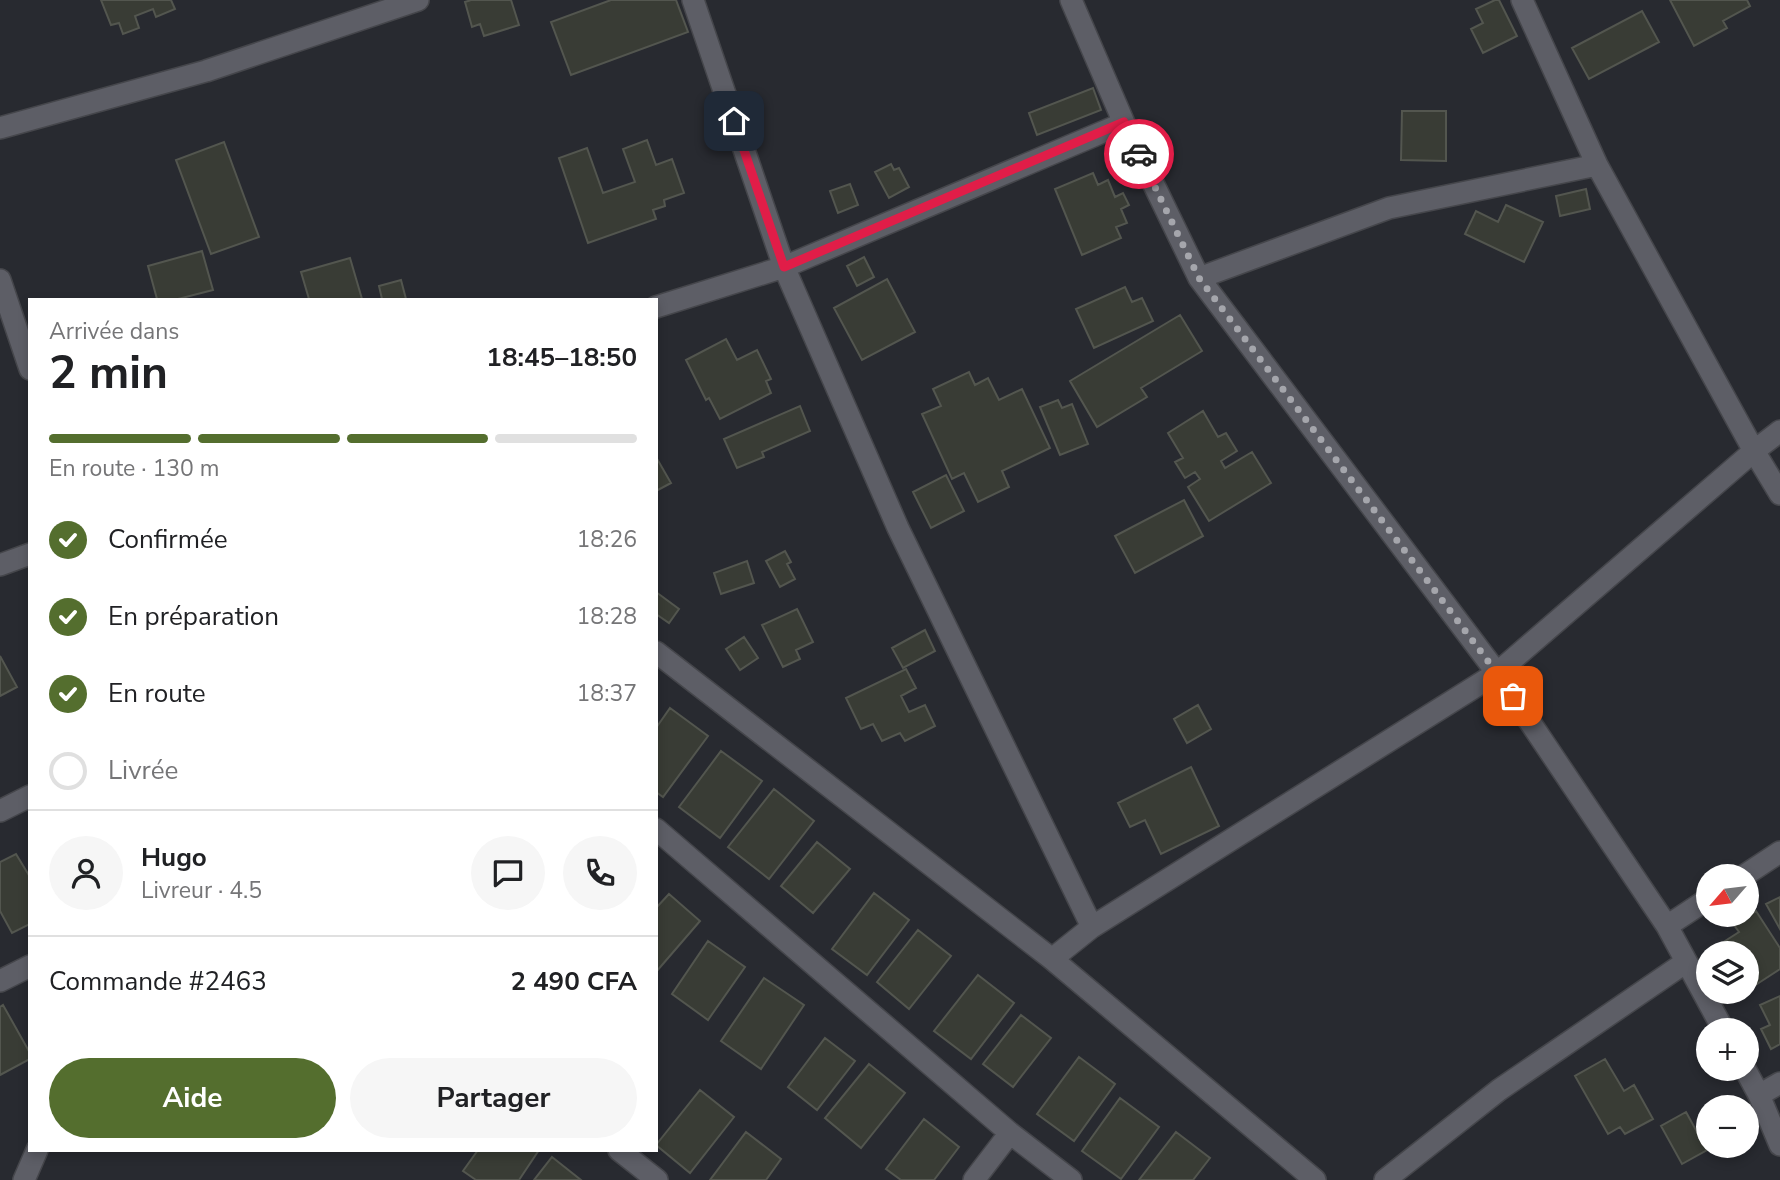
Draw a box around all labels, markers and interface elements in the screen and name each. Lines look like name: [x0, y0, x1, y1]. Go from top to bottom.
pin: [704, 91, 764, 151]
icon: home: [715, 102, 753, 140]
courier: [1104, 119, 1174, 189]
icon: car: [1120, 135, 1158, 173]
text: Arrivée dans: [49, 316, 179, 347]
text: 18:45–18:50: [486, 340, 637, 375]
text: 2 min: [49, 341, 168, 404]
text: En route · 130 m: [49, 453, 219, 484]
icon: check: [49, 521, 87, 559]
text: Confirmée: [108, 522, 228, 557]
text: 18:26: [577, 524, 637, 555]
icon: check: [49, 598, 87, 636]
text: En préparation: [108, 599, 279, 634]
text: 18:28: [577, 601, 637, 632]
pin: [1483, 666, 1543, 726]
icon: check: [49, 675, 87, 713]
text: En route: [108, 676, 206, 711]
icon: bag: [1494, 677, 1532, 715]
text: 18:37: [577, 678, 637, 709]
text: Livrée: [108, 753, 178, 788]
button: person: [49, 836, 123, 910]
button: chat: [471, 836, 545, 910]
button: phone: [563, 836, 637, 910]
text: Hugo: [141, 840, 207, 875]
north arrow: [1696, 864, 1759, 928]
map controls: [1696, 864, 1759, 1158]
text: Livreur · 4.5: [141, 875, 262, 906]
button: layers: [1696, 941, 1759, 1004]
text: Commande #2463: [49, 964, 267, 999]
text: 2 490 CFA: [510, 964, 637, 999]
button: +: [1696, 1018, 1759, 1081]
button: Aide: [49, 1058, 336, 1138]
button: Partager: [350, 1058, 637, 1138]
button: −: [1696, 1095, 1759, 1158]

